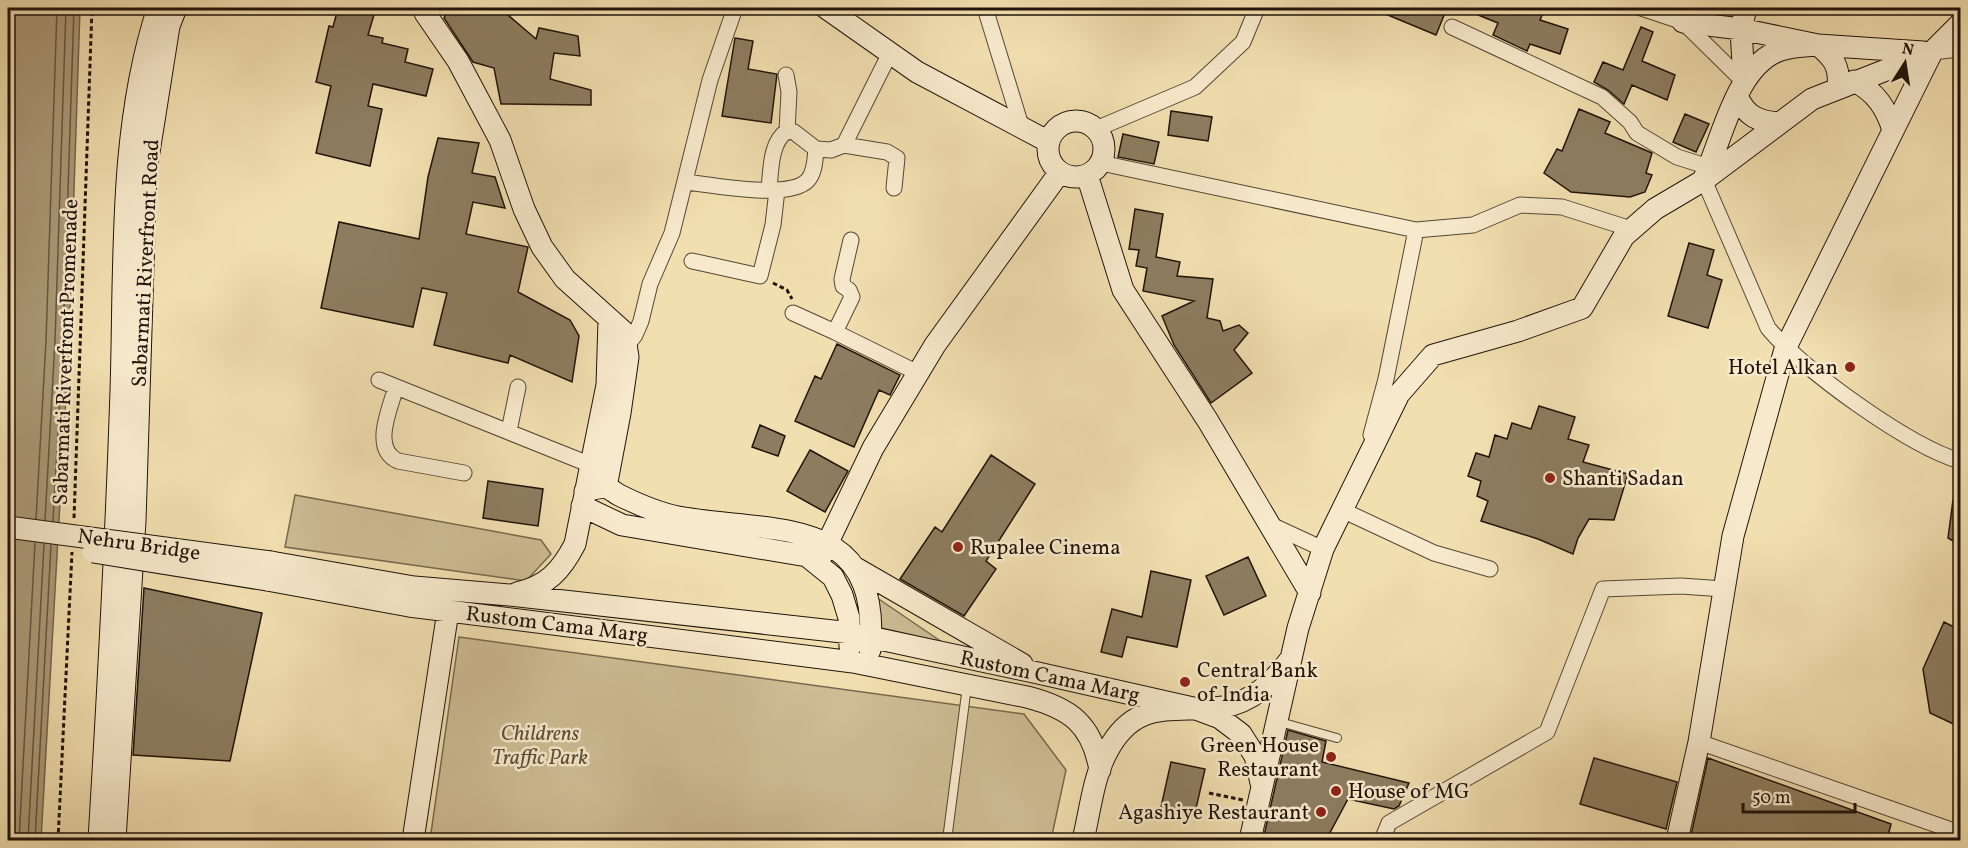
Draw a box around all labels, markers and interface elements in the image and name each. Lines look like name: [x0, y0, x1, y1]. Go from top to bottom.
north arrow: [1875, 33, 1935, 93]
text: N: [1900, 38, 1916, 62]
street label: Sabarmati Riverfront Road: [126, 138, 167, 388]
street label: Sabarmati Riverfront Promenade: [47, 198, 86, 506]
place label: Hotel Alkan: [1728, 354, 1838, 383]
marker: Hotel Alkan: [1843, 360, 1857, 374]
place label: Shanti Sadan: [1562, 465, 1684, 494]
marker: Shanti Sadan: [1543, 471, 1557, 485]
street label: Nehru Bridge: [76, 523, 202, 568]
place label: Rupalee Cinema: [970, 534, 1121, 563]
marker: Rupalee Cinema: [951, 540, 965, 554]
street label: Rustom Cama Marg: [464, 600, 650, 651]
street label: Rustom Cama Marg: [957, 644, 1142, 711]
place label: Central Bank of India: [1197, 657, 1318, 710]
marker: Central Bank of India: [1178, 675, 1192, 689]
park label: Childrens Traffic Park: [492, 720, 588, 773]
place label: Green House Restaurant: [1200, 732, 1319, 785]
marker: Green House Restaurant: [1324, 750, 1338, 764]
scale bar: [1743, 776, 1856, 814]
place label: House of MG: [1348, 778, 1470, 807]
marker: House of MG: [1329, 784, 1343, 798]
text: 50 m: [1752, 786, 1791, 811]
place label: Agashiye Restaurant: [1118, 799, 1309, 828]
marker: Agashiye Restaurant: [1314, 805, 1328, 819]

